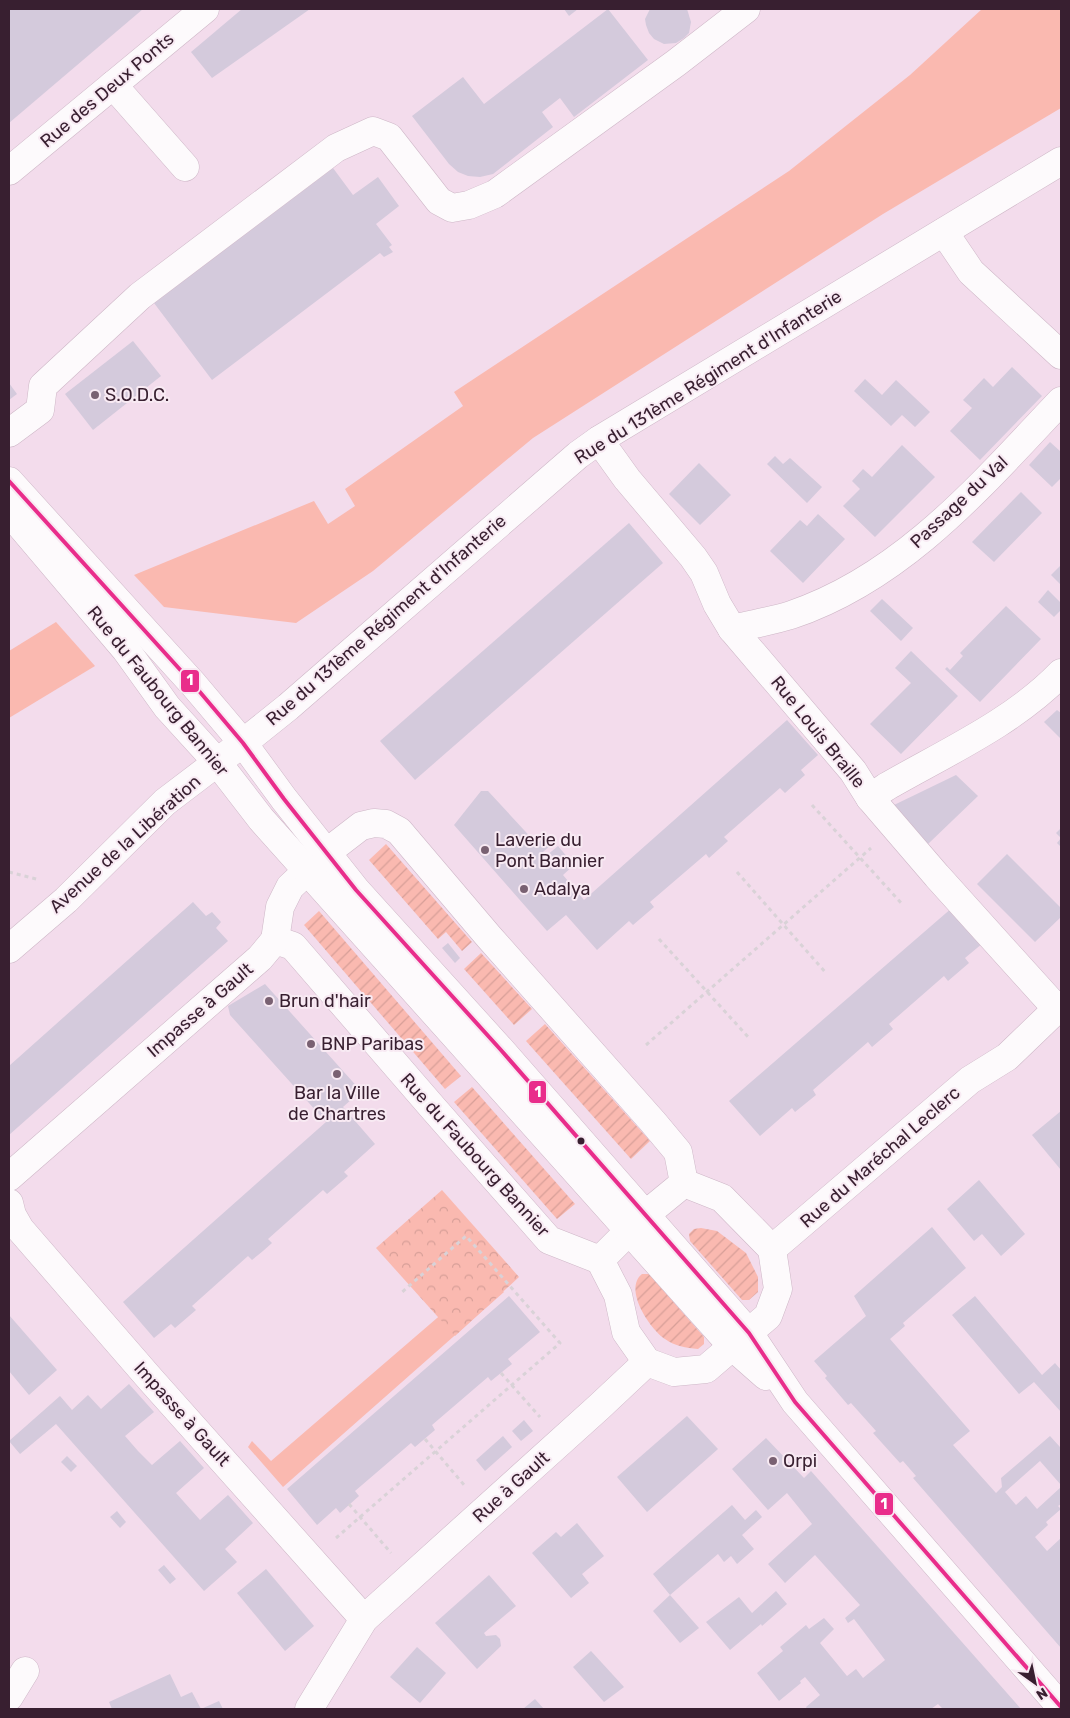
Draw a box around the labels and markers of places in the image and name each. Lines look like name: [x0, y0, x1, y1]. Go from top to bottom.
place label: S.O.D.C.: [105, 384, 169, 406]
marker: S.O.D.C.: [89, 389, 101, 401]
place label: Laverie du Pont Bannier: [495, 829, 604, 872]
marker: Laverie du Pont Bannier: [479, 844, 491, 856]
place label: Adalya: [534, 878, 591, 900]
marker: Adalya: [518, 883, 530, 895]
place label: Brun d'hair: [279, 990, 371, 1012]
marker: Brun d'hair: [263, 995, 275, 1007]
place label: BNP Paribas: [321, 1033, 423, 1055]
marker: BNP Paribas: [305, 1038, 317, 1050]
marker: Bar la Ville de Chartres: [331, 1068, 343, 1080]
place label: Bar la Ville de Chartres: [288, 1082, 386, 1125]
unlabelled marker: [576, 1136, 586, 1146]
place label: Orpi: [783, 1450, 817, 1472]
marker: Orpi: [767, 1455, 779, 1467]

